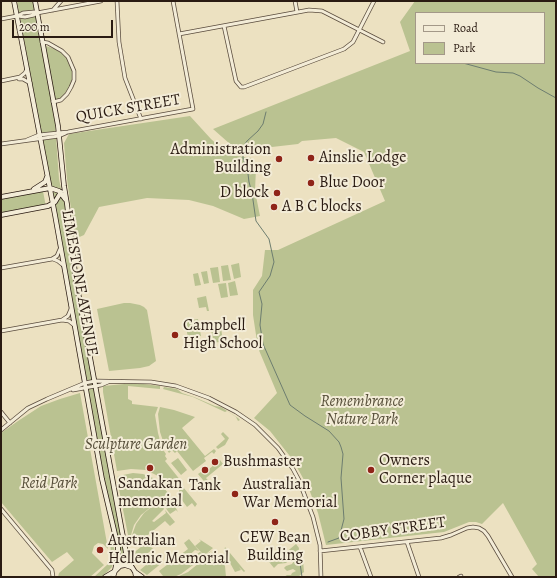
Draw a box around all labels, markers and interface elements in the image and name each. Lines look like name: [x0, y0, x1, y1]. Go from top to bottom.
scale bar: [14, 12, 115, 38]
legend: [415, 12, 545, 64]
text: 200 m: [19, 19, 50, 35]
text: Road: [453, 20, 478, 36]
text: Park: [453, 40, 476, 56]
street label: QUICK STREET: [74, 90, 182, 128]
place label: Administration Building: [171, 140, 271, 178]
place label: Ainslie Lodge: [319, 148, 406, 168]
marker: Ainslie Lodge: [306, 153, 316, 163]
marker: Administration Building: [274, 154, 284, 164]
place label: Blue Door: [319, 173, 385, 193]
marker: Blue Door: [306, 178, 316, 188]
place label: D block: [220, 183, 269, 203]
marker: D block: [272, 188, 282, 198]
place label: A B C blocks: [282, 197, 362, 217]
marker: A B C blocks: [269, 202, 279, 212]
street label: LIMESTONE AVENUE: [57, 208, 101, 358]
place label: Campbell High School: [183, 316, 262, 354]
marker: Campbell High School: [170, 330, 180, 340]
park label: Remembrance Nature Park: [321, 392, 403, 430]
park label: Sculpture Garden: [85, 435, 187, 455]
place label: Owners Corner plaque: [379, 451, 472, 489]
place label: Bushmaster: [223, 452, 302, 472]
marker: Bushmaster: [210, 457, 220, 467]
marker: Sandakan memorial: [145, 463, 155, 473]
marker: Tank: [200, 465, 210, 475]
marker: Owners Corner plaque: [366, 465, 376, 475]
park label: Reid Park: [21, 474, 77, 494]
place label: Sandakan memorial: [118, 474, 182, 512]
place label: Australian War Memorial: [243, 475, 337, 513]
place label: Tank: [189, 476, 221, 496]
marker: Australian War Memorial: [230, 489, 240, 499]
street label: COBBY STREET: [339, 513, 447, 547]
marker: CEW Bean Building: [270, 517, 280, 527]
place label: CEW Bean Building: [240, 528, 310, 566]
place label: Australian Hellenic Memorial: [108, 531, 229, 569]
marker: Australian Hellenic Memorial: [95, 545, 105, 555]

